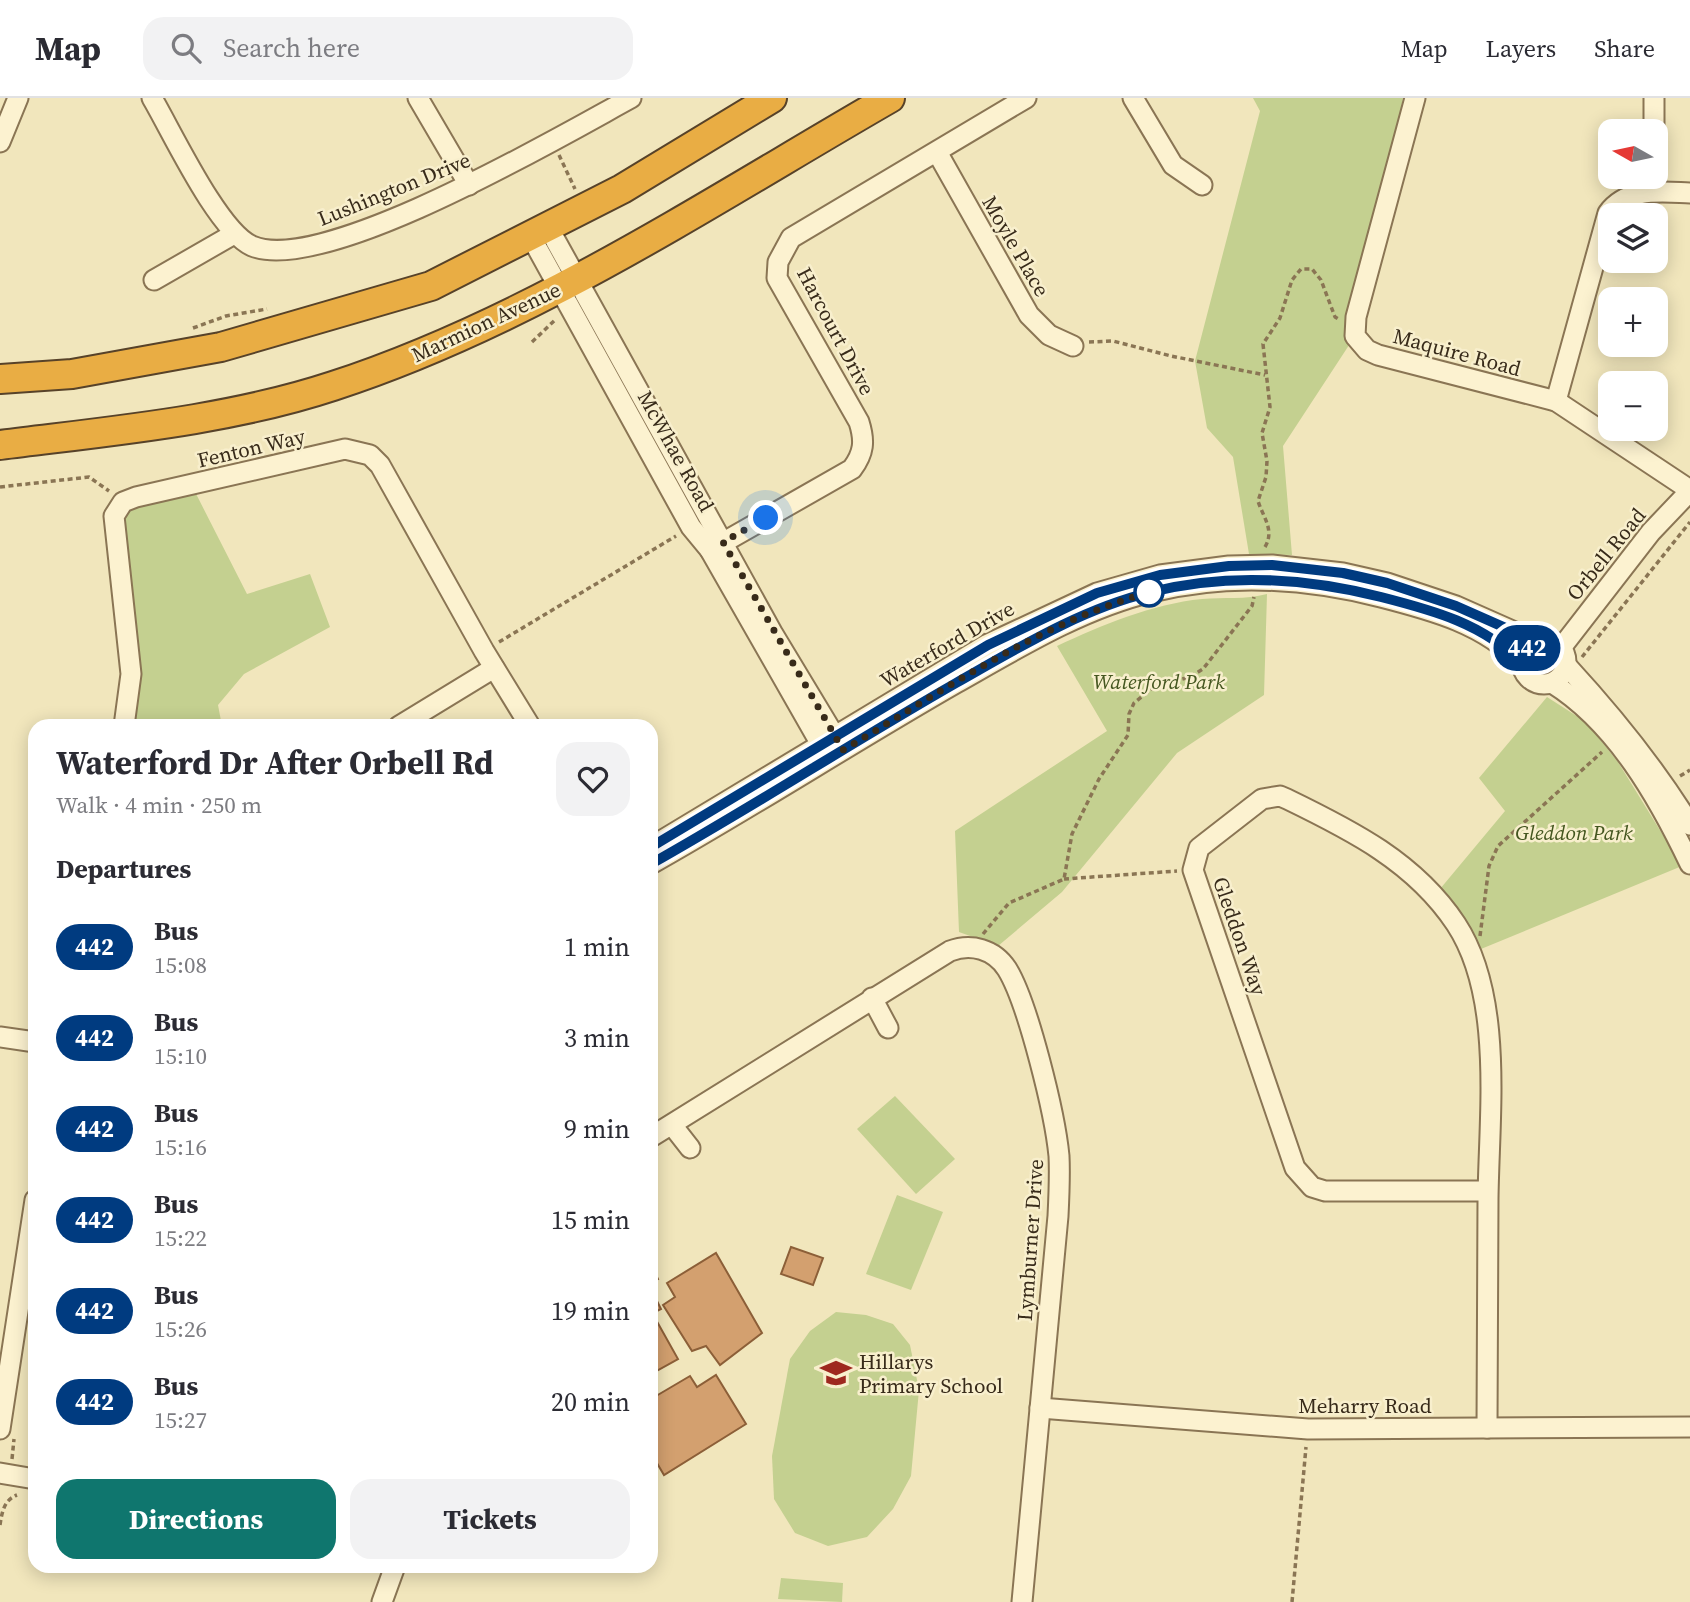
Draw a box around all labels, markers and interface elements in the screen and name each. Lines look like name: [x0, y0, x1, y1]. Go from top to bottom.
search box: [143, 17, 633, 80]
text: Map: [35, 26, 101, 71]
icon: search: [167, 29, 205, 67]
text: Search here: [223, 30, 360, 66]
text: Map: [1401, 32, 1448, 65]
text: Layers: [1486, 32, 1556, 65]
text: Share: [1594, 32, 1655, 65]
north arrow: [1598, 119, 1668, 189]
map controls: [1598, 119, 1668, 441]
street label: Lushington Drive: [313, 145, 475, 233]
street label: Moyle Place: [975, 190, 1057, 302]
button: layers: [1598, 203, 1668, 273]
street label: Harcourt Drive: [790, 262, 882, 400]
street label: Marmion Avenue: [407, 275, 565, 369]
button: +: [1598, 287, 1668, 357]
street label: Maquire Road: [1390, 321, 1524, 383]
button: −: [1598, 371, 1668, 441]
street label: McWhae Road: [631, 385, 721, 517]
street label: Fenton Way: [194, 421, 308, 474]
your location: [748, 500, 783, 535]
street label: Orbell Road: [1560, 502, 1652, 606]
unlabelled marker: [1134, 577, 1164, 607]
street label: Waterford Drive: [875, 594, 1019, 694]
line badge: 442: [1487, 625, 1567, 671]
text: 442: [1507, 631, 1547, 664]
park label: Waterford Park: [1093, 667, 1225, 696]
text: Waterford Dr After Orbell Rd: [56, 740, 494, 785]
button: heart: [556, 742, 630, 816]
text: Walk · 4 min · 250 m: [56, 789, 262, 821]
park label: Gleddon Park: [1515, 818, 1633, 847]
text: Departures: [56, 851, 191, 887]
street label: Gleddon Way: [1206, 873, 1274, 999]
text: Bus: [154, 913, 198, 949]
text: 1 min: [564, 929, 630, 965]
text: 442: [75, 930, 114, 963]
text: 15:08: [154, 949, 207, 981]
text: Bus: [154, 1004, 198, 1040]
text: 3 min: [564, 1020, 630, 1056]
text: 442: [75, 1021, 114, 1054]
text: 15:10: [154, 1040, 207, 1072]
text: Bus: [154, 1095, 198, 1131]
text: 9 min: [564, 1111, 630, 1147]
text: 442: [75, 1112, 114, 1145]
text: 15:16: [154, 1131, 207, 1163]
street label: Lymburner Drive: [1010, 1158, 1050, 1322]
text: Bus: [154, 1186, 198, 1222]
text: 15 min: [551, 1202, 630, 1238]
text: 442: [75, 1203, 114, 1236]
text: 15:22: [154, 1222, 207, 1254]
text: Bus: [154, 1277, 198, 1313]
text: 19 min: [551, 1293, 630, 1329]
text: 442: [75, 1294, 114, 1327]
text: 15:26: [154, 1313, 207, 1345]
place label: Hillarys Primary School: [859, 1347, 1003, 1400]
school or university icon: Hillarys Primary School: [819, 1356, 853, 1390]
text: Bus: [154, 1368, 198, 1404]
text: 20 min: [551, 1384, 630, 1420]
text: 442: [75, 1385, 114, 1418]
street label: Meharry Road: [1298, 1391, 1432, 1420]
text: 15:27: [154, 1404, 207, 1436]
button: Directions: [56, 1479, 336, 1559]
button: Tickets: [350, 1479, 630, 1559]

